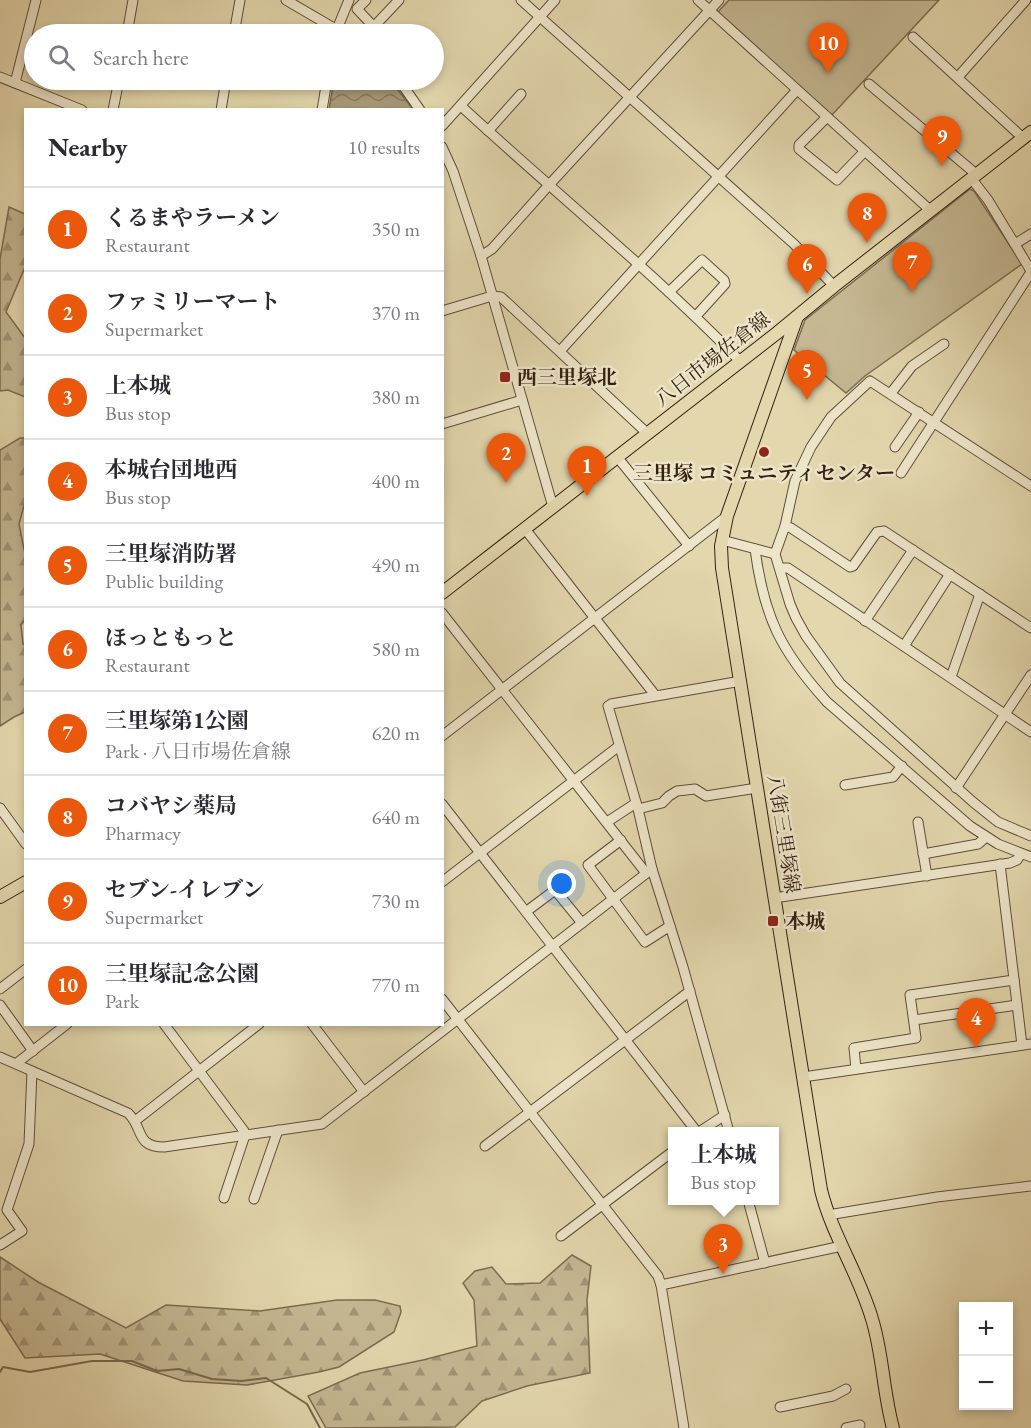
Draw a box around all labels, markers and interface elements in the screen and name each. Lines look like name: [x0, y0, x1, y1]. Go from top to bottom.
pin: 10: [808, 23, 848, 73]
search box: [24, 24, 444, 90]
icon: search: [45, 41, 78, 74]
text: Search here: [93, 43, 188, 72]
pin: 9: [922, 116, 962, 166]
text: Nearby: [48, 130, 128, 164]
text: 10 results: [348, 134, 420, 160]
pin: 8: [848, 194, 886, 243]
text: くるまやラーメン: [105, 203, 280, 232]
text: 1: [62, 216, 73, 242]
text: 350 m: [372, 216, 420, 242]
text: Restaurant: [105, 232, 190, 258]
pin: 7: [892, 242, 932, 292]
pin: 6: [788, 244, 826, 294]
text: ファミリーマート: [105, 287, 281, 316]
text: 2: [62, 300, 73, 326]
text: 370 m: [372, 300, 420, 326]
street label: 八日市場佐倉線: [649, 306, 775, 412]
text: Supermarket: [105, 316, 203, 342]
pin: 5: [788, 350, 826, 400]
place label: 西三里塚北: [517, 364, 617, 390]
marker: 西三里塚北: [498, 370, 512, 384]
text: 上本城: [105, 371, 171, 400]
text: 3: [62, 384, 73, 410]
text: 380 m: [372, 384, 420, 410]
text: Bus stop: [105, 400, 171, 426]
pin: 2: [486, 434, 526, 483]
marker: 三里塚 コミュニティセンター: [757, 445, 771, 459]
pin: 1: [568, 446, 606, 496]
text: 本城台団地西: [105, 455, 237, 484]
place label: 三里塚 コミュニティセンター: [633, 460, 895, 486]
text: 4: [62, 468, 73, 494]
text: 400 m: [372, 468, 420, 494]
text: Bus stop: [105, 484, 171, 510]
text: 三里塚消防署: [105, 539, 237, 568]
text: 5: [62, 552, 73, 578]
text: 490 m: [372, 552, 420, 578]
text: Public building: [105, 568, 223, 594]
text: ほっともっと: [105, 623, 237, 652]
text: 6: [62, 636, 73, 662]
text: 580 m: [372, 636, 420, 662]
text: Restaurant: [105, 652, 190, 678]
text: 三里塚第1公園: [105, 706, 249, 735]
text: 7: [62, 720, 73, 746]
text: 620 m: [372, 720, 420, 746]
text: Park · 八日市場佐倉線: [105, 738, 291, 764]
street label: 八街三里塚線: [762, 773, 806, 895]
text: コバヤシ薬局: [105, 791, 237, 820]
text: 8: [62, 804, 73, 830]
text: 640 m: [372, 804, 420, 830]
text: Pharmacy: [105, 820, 181, 846]
your location: [547, 869, 576, 898]
text: セブン-イレブン: [105, 875, 264, 904]
text: 9: [62, 888, 73, 914]
text: 730 m: [372, 888, 420, 914]
text: Supermarket: [105, 904, 203, 930]
place label: 本城: [785, 908, 825, 934]
marker: 本城: [766, 914, 780, 928]
text: 三里塚記念公園: [105, 959, 259, 988]
text: 10: [57, 972, 78, 998]
text: 770 m: [372, 972, 420, 998]
text: Park: [105, 988, 139, 1014]
pin: 4: [956, 998, 996, 1048]
popup: [668, 1127, 779, 1205]
text: 上本城: [690, 1140, 757, 1169]
text: Bus stop: [690, 1169, 756, 1195]
pin: 3: [704, 1224, 742, 1274]
map controls: [959, 1302, 1013, 1410]
button: +: [959, 1302, 1013, 1356]
button: −: [959, 1356, 1013, 1410]

